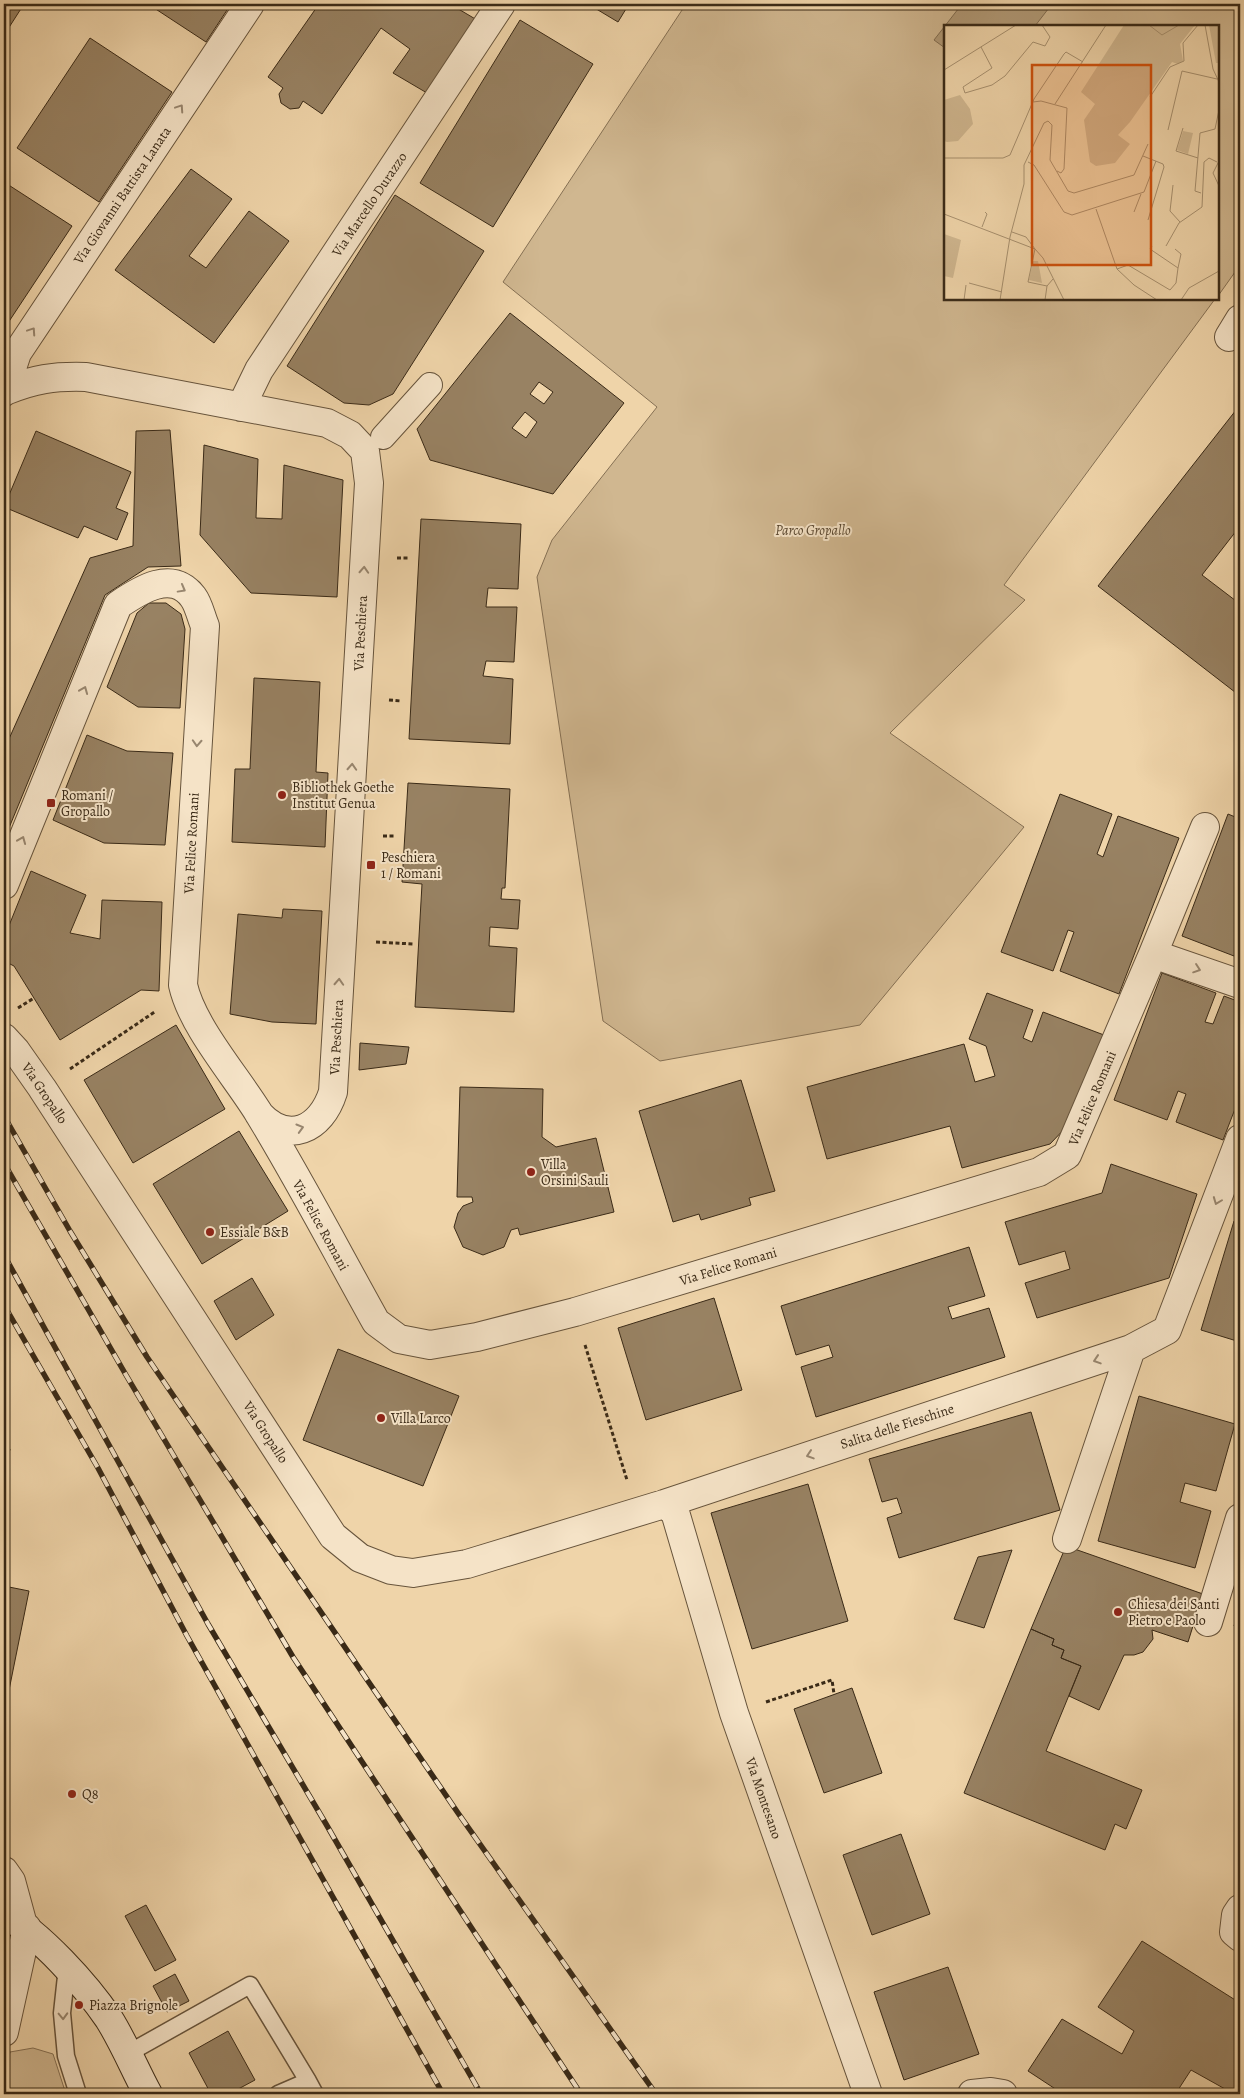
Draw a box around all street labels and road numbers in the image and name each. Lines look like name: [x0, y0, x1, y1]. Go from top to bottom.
street label: Via Giovanni Battista Lanata: [69, 122, 176, 269]
street label: Via Marcello Durazzo: [327, 148, 411, 261]
street label: Via Peschiera: [349, 594, 372, 672]
street label: Via Felice Romani: [179, 792, 204, 895]
street label: Via Peschiera: [325, 998, 348, 1076]
street label: Via Felice Romani: [1064, 1048, 1121, 1149]
street label: Via Gropallo: [17, 1058, 72, 1128]
street label: Via Felice Romani: [287, 1176, 353, 1274]
street label: Via Felice Romani: [676, 1243, 779, 1291]
street label: Via Gropallo: [238, 1397, 293, 1467]
street label: Salita delle Fieschine: [838, 1399, 957, 1454]
street label: Via Montesano: [740, 1754, 786, 1842]

